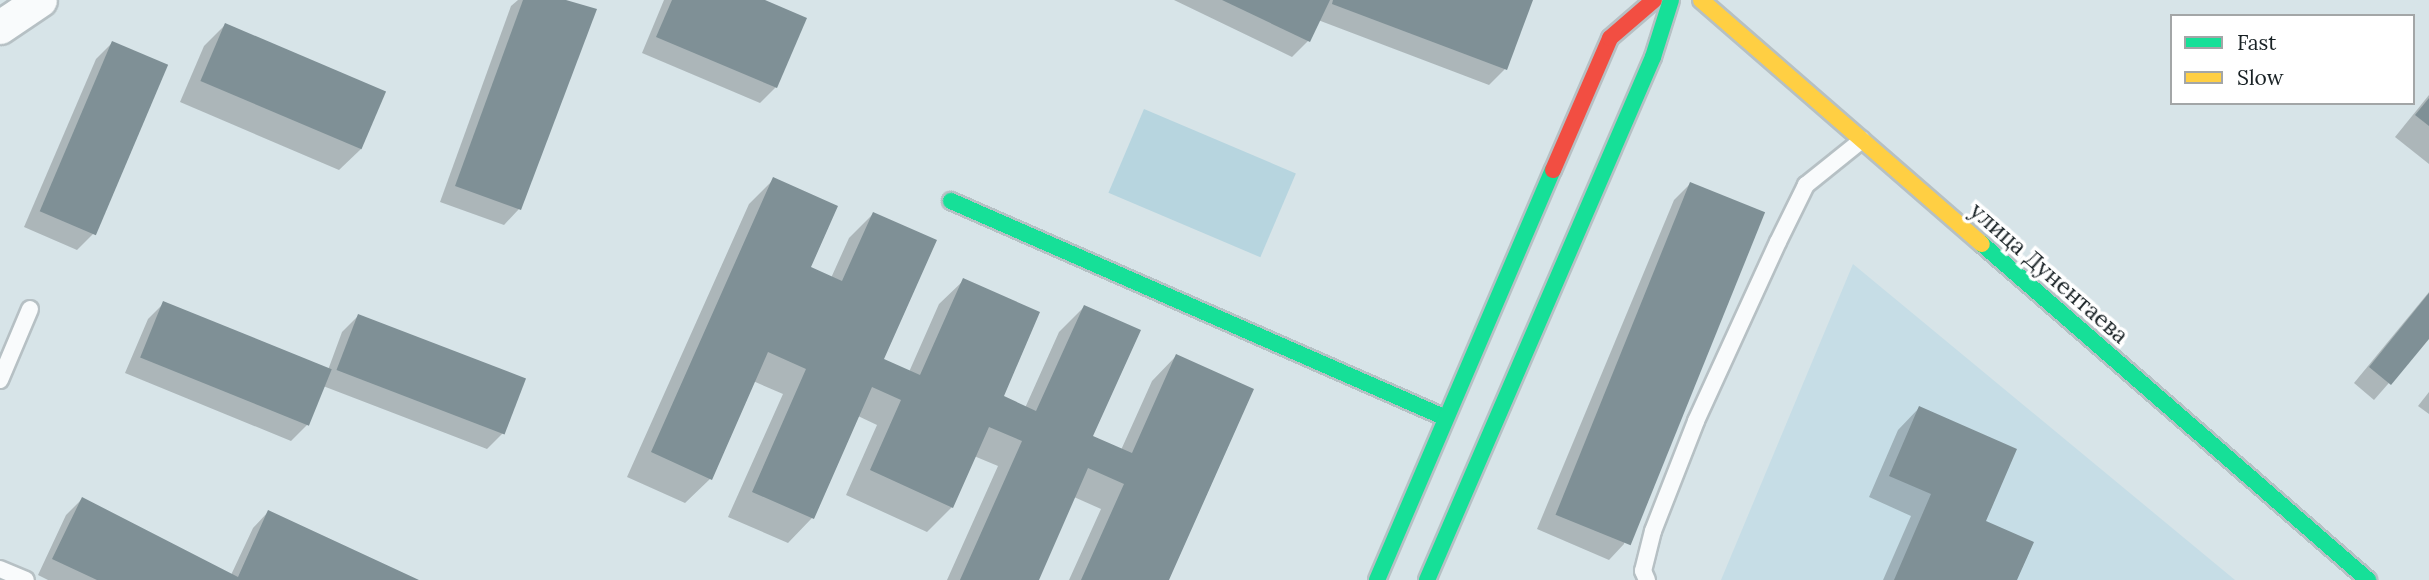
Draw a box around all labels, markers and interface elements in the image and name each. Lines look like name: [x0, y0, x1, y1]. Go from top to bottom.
legend: [2170, 14, 2415, 105]
text: Fast: [2237, 29, 2276, 56]
text: Slow: [2237, 64, 2284, 91]
street label: улица Дунентаева: [1964, 197, 2134, 349]

